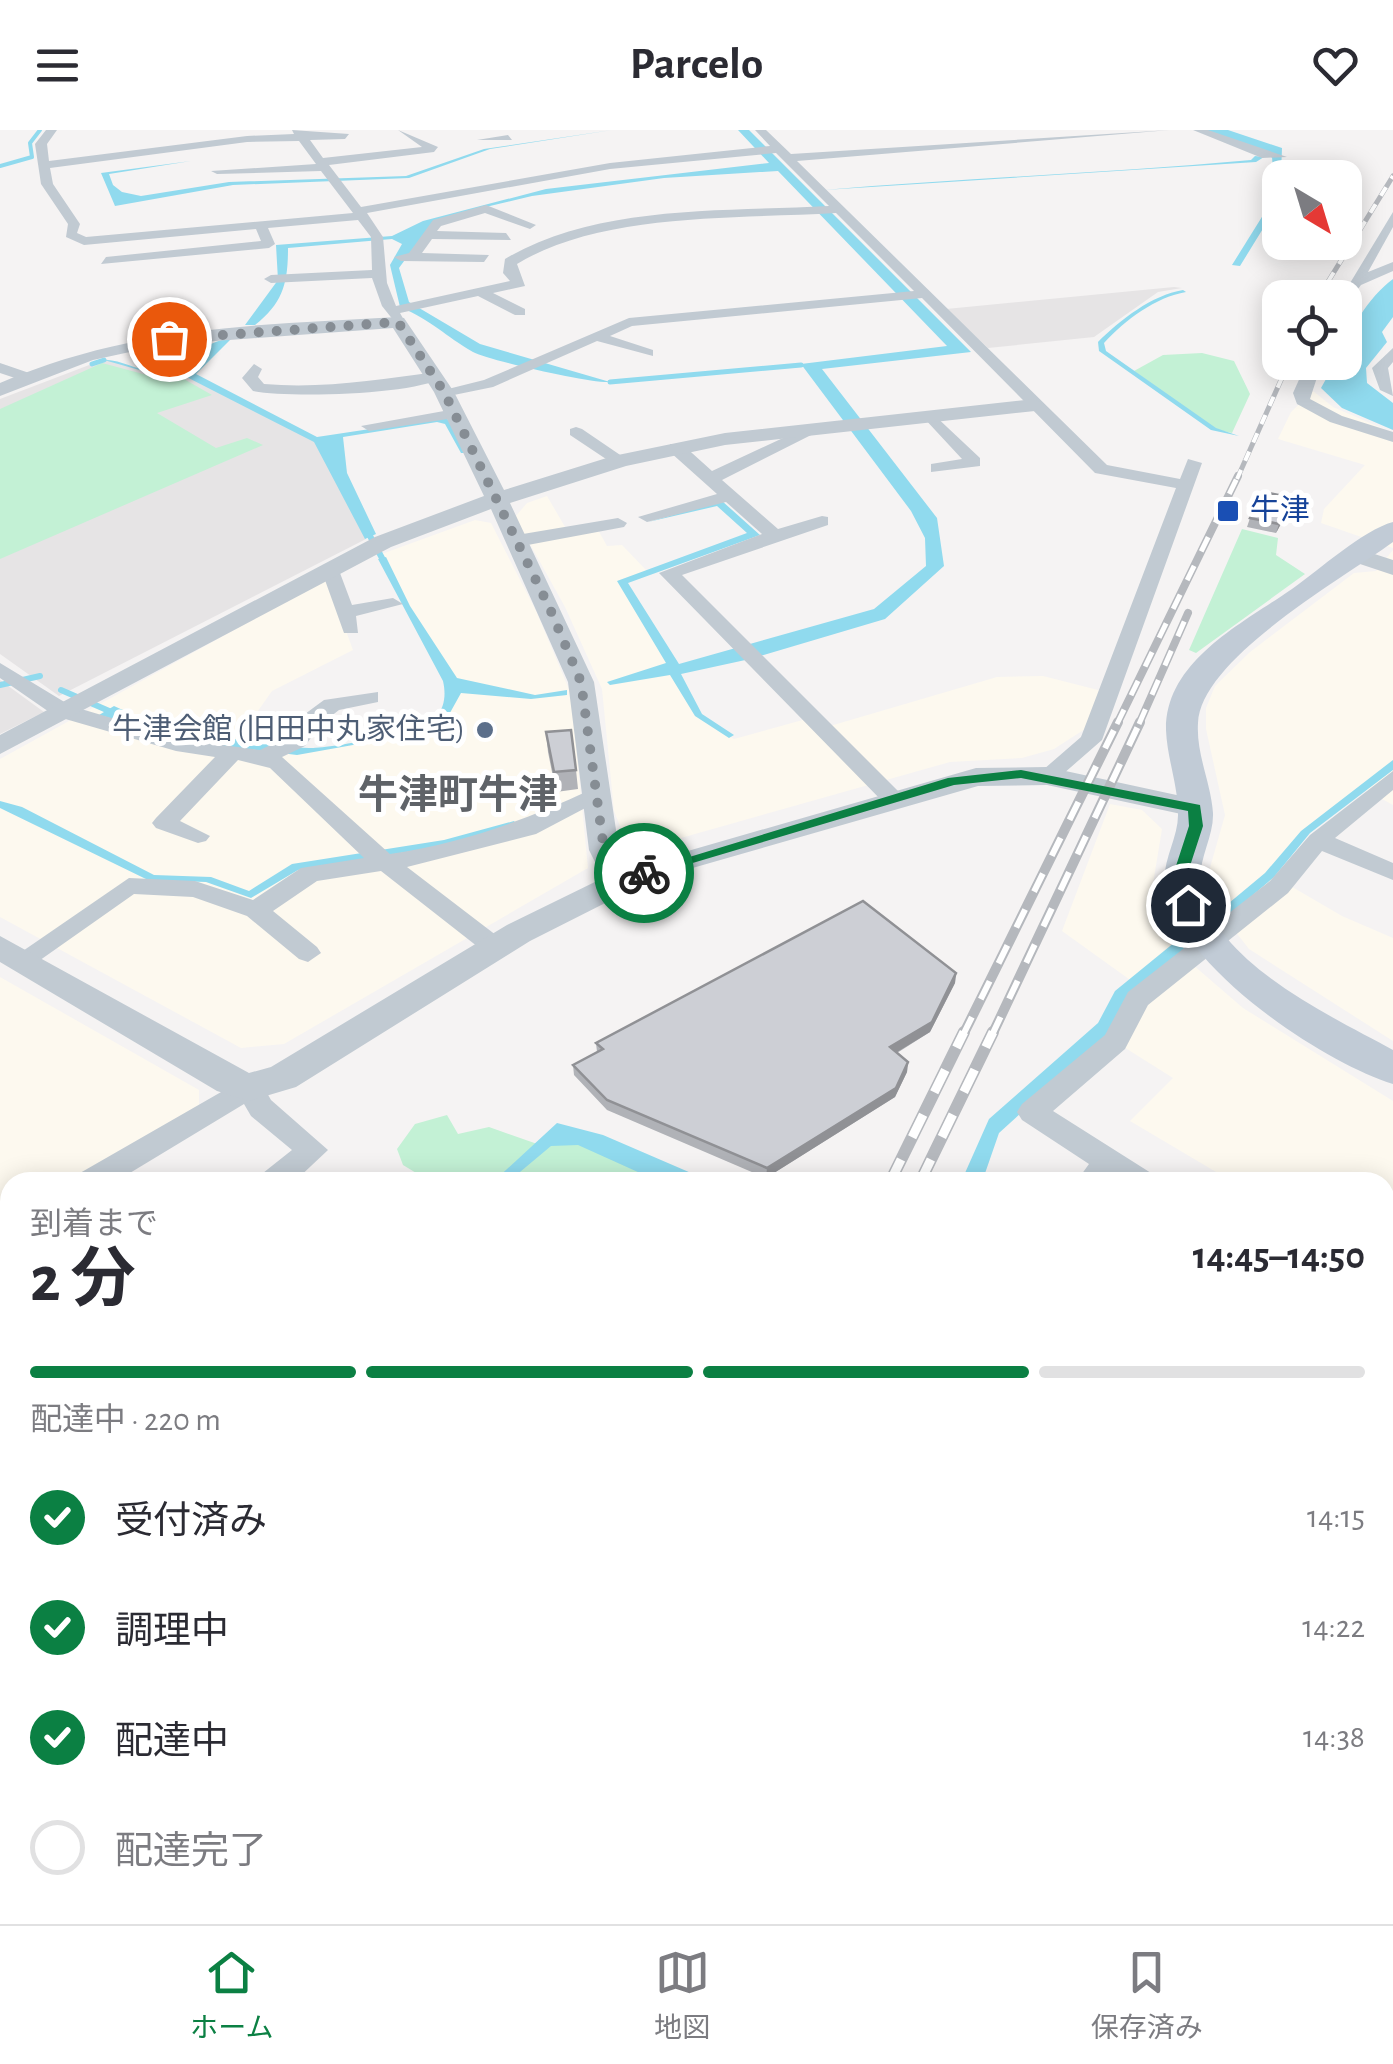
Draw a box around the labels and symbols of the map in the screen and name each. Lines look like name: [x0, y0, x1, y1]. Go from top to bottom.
north arrow: [1262, 160, 1362, 260]
pin: [127, 297, 212, 382]
place label: 牛津: [1250, 494, 1310, 526]
marker: 牛津: [1215, 498, 1241, 524]
place label: 牛津会館 (旧田中丸家住宅): [112, 713, 465, 745]
marker: 牛津会館 (旧田中丸家住宅): [474, 719, 496, 741]
district label: 牛津町牛津: [358, 774, 558, 816]
courier: [594, 823, 694, 923]
pin: [1146, 863, 1231, 948]

